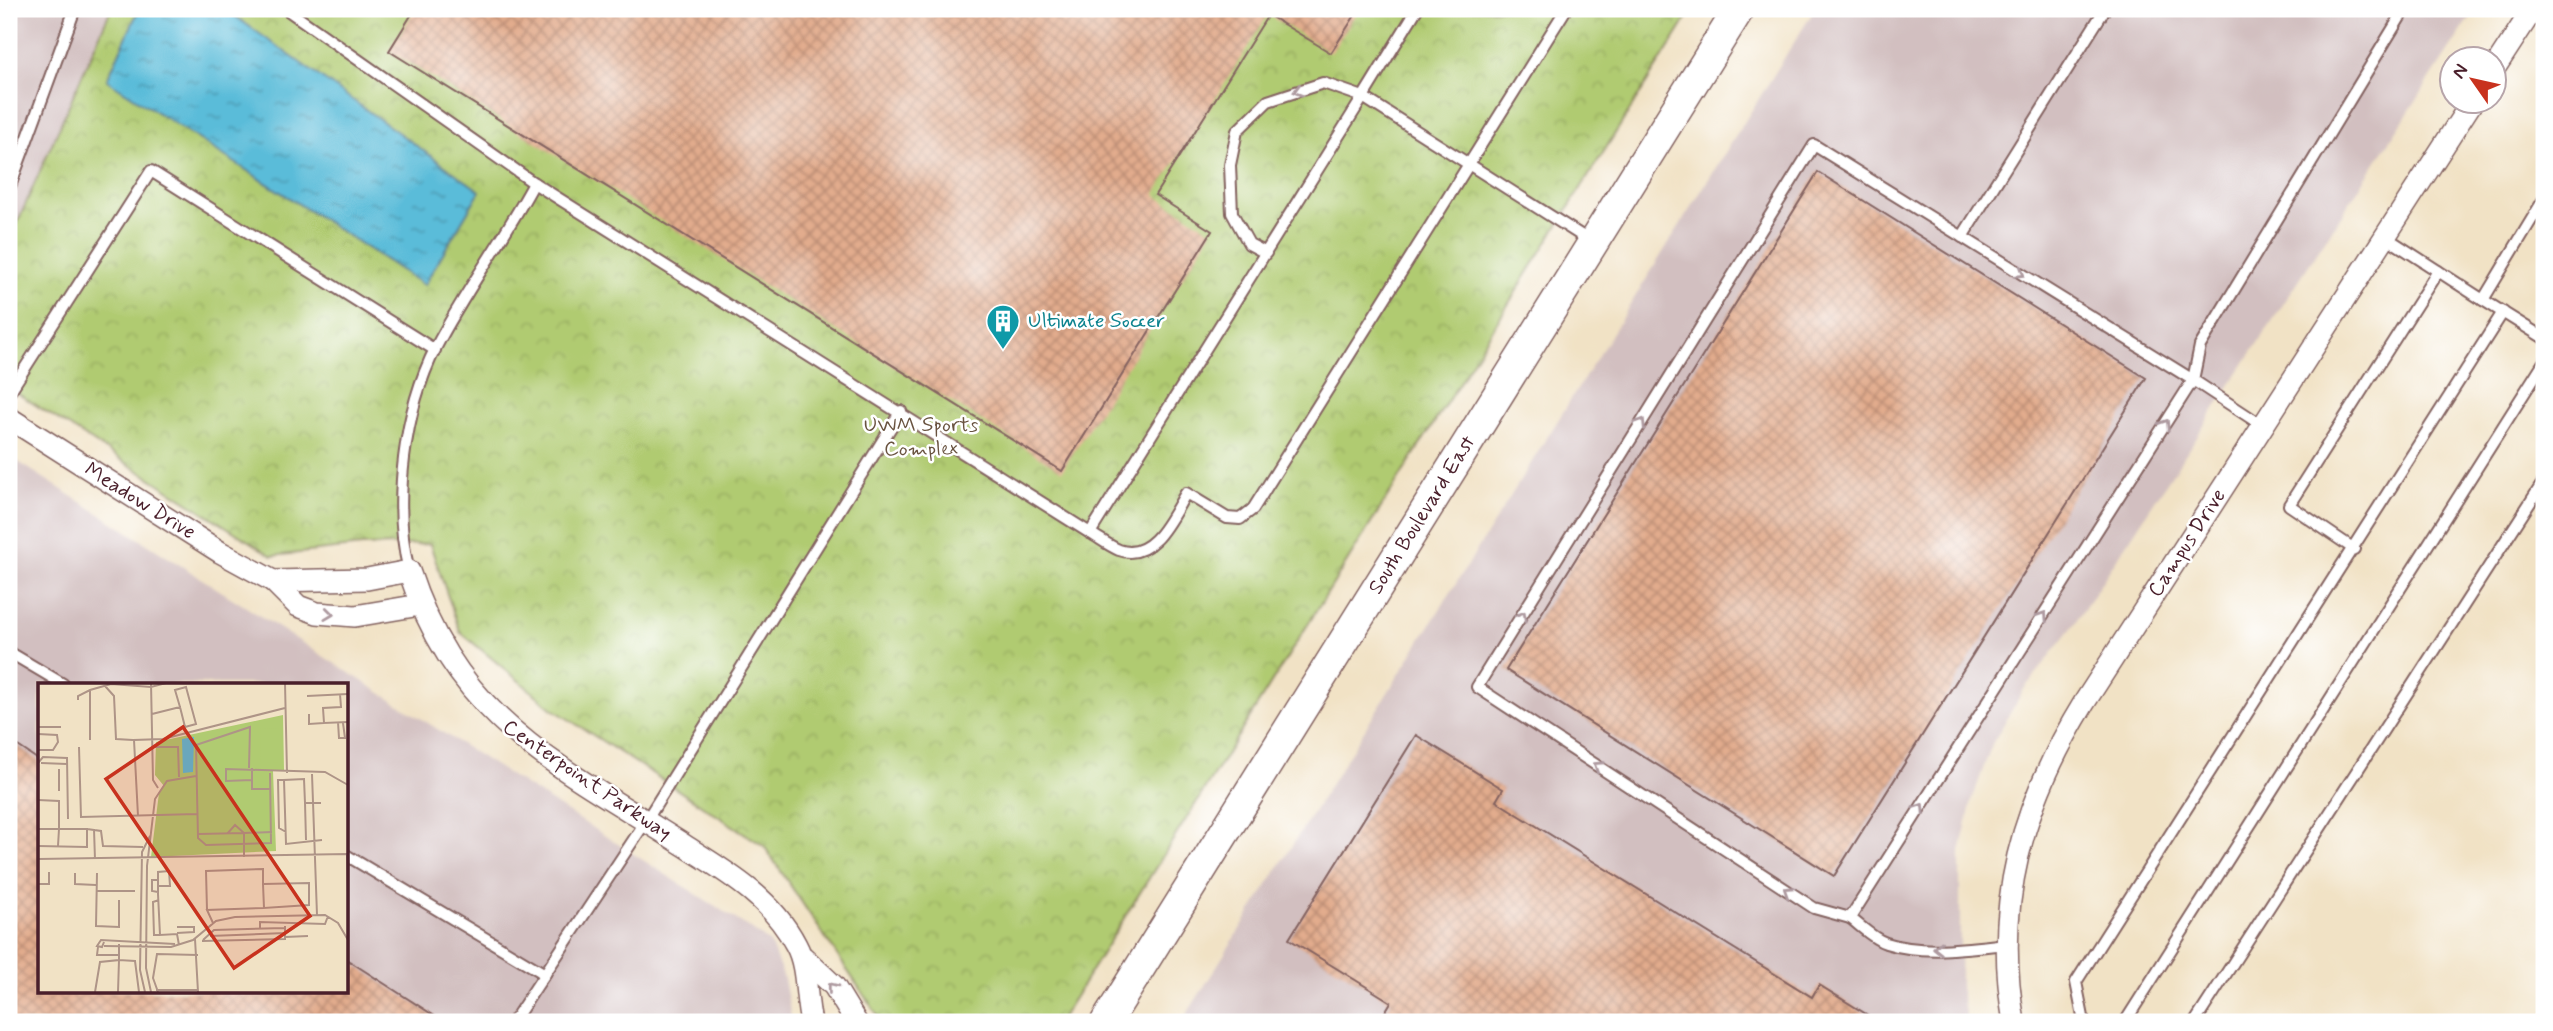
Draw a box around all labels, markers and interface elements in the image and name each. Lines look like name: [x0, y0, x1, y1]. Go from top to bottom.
north arrow: [2438, 46, 2508, 116]
text: N: [2446, 59, 2474, 84]
one-way arrow: [1292, 83, 1304, 98]
one-way arrow: [2013, 265, 2026, 278]
building icon: Ultimate Soccer: [984, 302, 1022, 351]
place label: Ultimate Soccer: [1028, 307, 1165, 335]
park label: UWM Sports Complex: [864, 411, 978, 463]
one-way arrow: [1633, 417, 1646, 430]
one-way arrow: [2157, 419, 2170, 432]
street label: South Boulevard East: [1362, 430, 1482, 600]
street label: Meadow Drive: [79, 456, 201, 546]
street label: Campus Drive: [2141, 483, 2233, 603]
one-way arrow: [323, 607, 335, 622]
one-way arrow: [1513, 611, 1526, 624]
one-way arrow: [2034, 611, 2047, 624]
inset map: [38, 683, 348, 992]
street label: Centerpoint Parkway: [497, 713, 677, 847]
one-way arrow: [1592, 761, 1605, 774]
one-way arrow: [1912, 802, 1925, 815]
one-way arrow: [1783, 886, 1796, 899]
one-way arrow: [1933, 940, 1943, 956]
one-way arrow: [828, 983, 841, 995]

